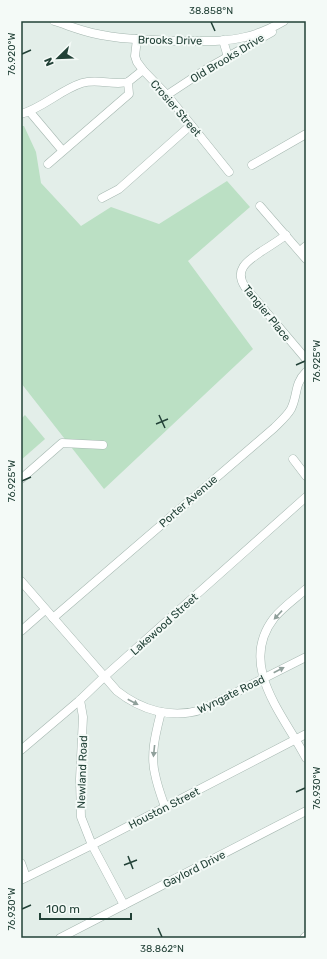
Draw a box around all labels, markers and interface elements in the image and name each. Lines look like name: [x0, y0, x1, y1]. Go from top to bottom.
text: 38.858°N: [189, 5, 233, 17]
street label: Old Brooks Drive: [188, 31, 267, 86]
text: 76.920°W: [6, 33, 18, 75]
street label: Brooks Drive: [138, 33, 202, 48]
north arrow: [38, 38, 78, 78]
text: N: [42, 55, 57, 68]
street label: Crosier Street: [148, 77, 204, 140]
street label: Tangier Place: [240, 283, 293, 344]
text: 76.925°W: [311, 340, 323, 382]
text: 76.925°W: [6, 460, 18, 502]
street label: Porter Avenue: [157, 473, 220, 530]
street label: Lakewood Street: [128, 590, 201, 658]
one-way arrow: [273, 610, 282, 620]
one-way arrow: [274, 667, 285, 674]
street label: Wyngate Road: [195, 673, 267, 716]
one-way arrow: [128, 699, 139, 706]
street label: Newland Road: [75, 735, 90, 809]
one-way arrow: [151, 745, 157, 757]
text: 76.930°W: [311, 767, 323, 809]
street label: Houston Street: [126, 785, 203, 832]
street label: Gaylord Drive: [161, 848, 228, 891]
text: 76.930°W: [6, 888, 18, 930]
scale bar: [40, 895, 131, 921]
text: 100 m: [46, 902, 80, 916]
text: 38.862°N: [140, 943, 184, 955]

